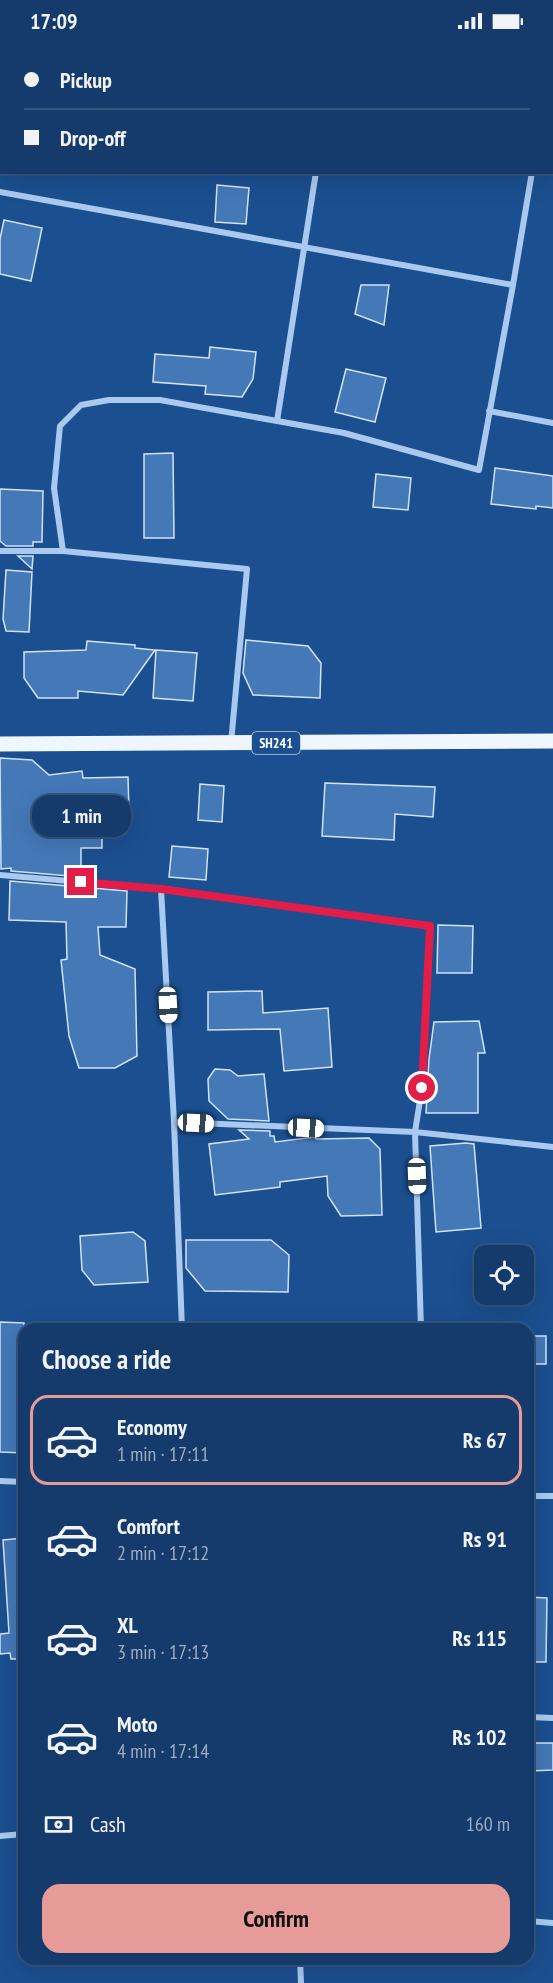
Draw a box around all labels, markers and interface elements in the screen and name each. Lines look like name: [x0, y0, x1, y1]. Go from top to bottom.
text: 17:09: [30, 7, 78, 35]
text: Pickup: [60, 66, 112, 94]
text: Drop-off: [60, 124, 126, 152]
road number: SH241: [252, 732, 300, 754]
callout: 1 min: [32, 795, 130, 837]
text: 1 min: [61, 803, 102, 829]
route end: [67, 868, 94, 895]
car: [158, 987, 178, 1023]
route start: [408, 1074, 435, 1101]
car: [178, 1113, 214, 1133]
car: [288, 1118, 324, 1138]
car: [407, 1158, 427, 1194]
map controls: [474, 1245, 534, 1305]
button: locate: [474, 1245, 534, 1305]
text: Choose a ride: [42, 1342, 171, 1376]
icon: car: [45, 1413, 99, 1467]
text: Economy: [117, 1413, 187, 1441]
text: Rs 67: [463, 1426, 507, 1454]
text: 1 min · 17:11: [117, 1441, 209, 1467]
icon: car: [45, 1512, 99, 1566]
text: Comfort: [117, 1512, 180, 1540]
text: Rs 91: [463, 1525, 507, 1553]
text: 2 min · 17:12: [117, 1540, 209, 1566]
icon: car: [45, 1611, 99, 1665]
text: XL: [117, 1611, 138, 1639]
text: Rs 115: [452, 1624, 507, 1652]
text: 3 min · 17:13: [117, 1639, 209, 1665]
icon: car: [45, 1710, 99, 1764]
text: Moto: [117, 1710, 158, 1738]
text: Rs 102: [452, 1723, 507, 1751]
text: 4 min · 17:14: [117, 1738, 209, 1764]
icon: cash: [42, 1808, 75, 1841]
text: Cash: [90, 1810, 126, 1838]
text: 160 m: [466, 1811, 510, 1837]
button: Confirm: [42, 1884, 510, 1953]

